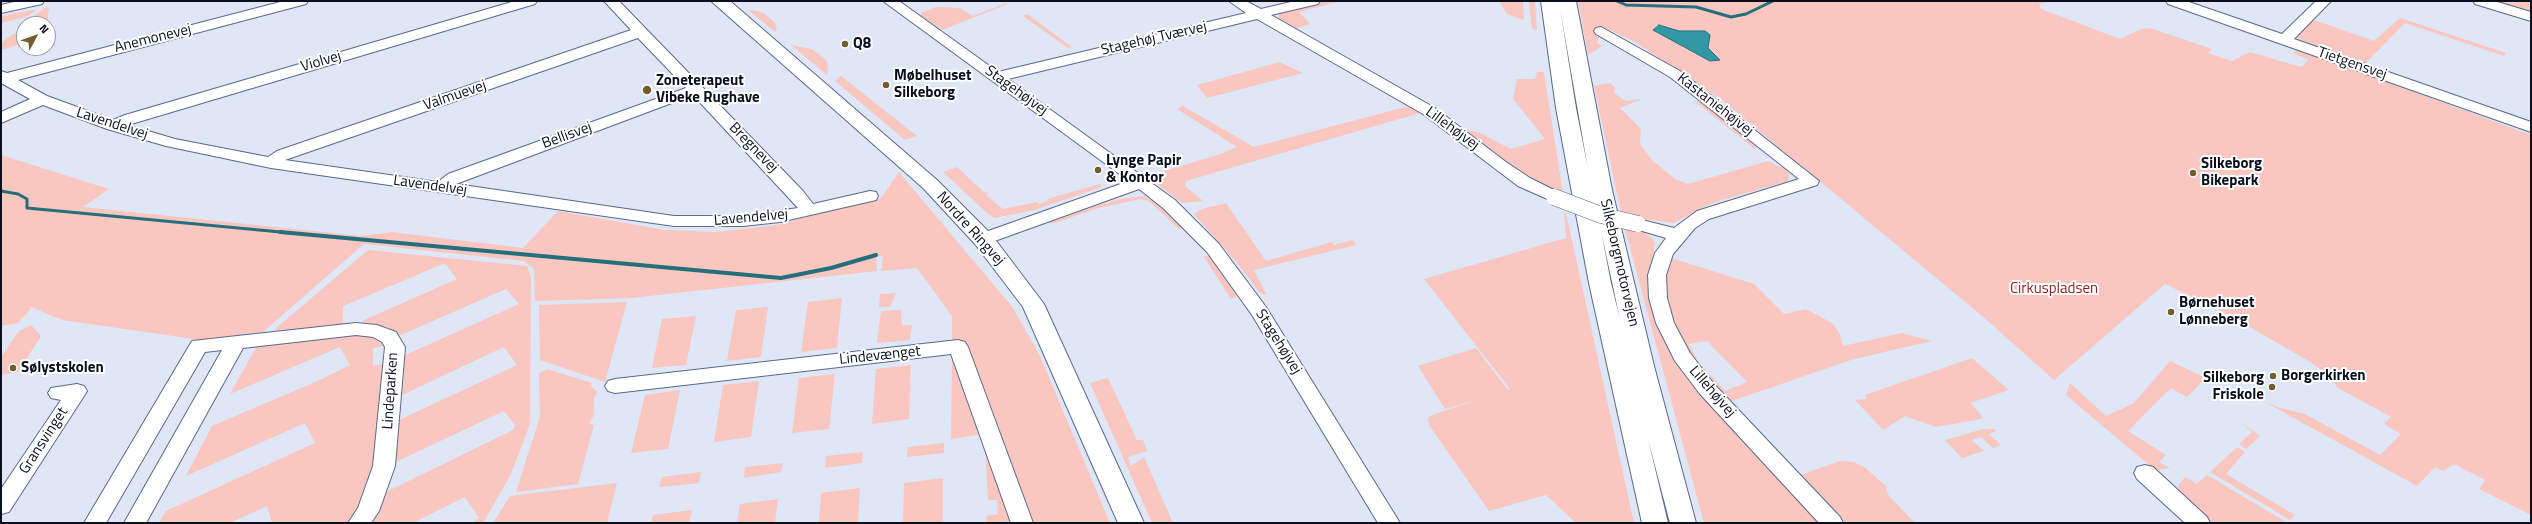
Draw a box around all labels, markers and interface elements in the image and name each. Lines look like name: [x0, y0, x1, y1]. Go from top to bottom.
north arrow: [16, 16, 56, 56]
street label: Stagehøj Tværvej: [1099, 18, 1209, 60]
text: N: [36, 21, 53, 37]
street label: Anemonevej: [113, 21, 193, 57]
place label: Q8: [853, 35, 871, 53]
marker: Q8: [840, 39, 850, 49]
street label: Tietgensvej: [2315, 44, 2389, 84]
street label: Violvej: [299, 48, 343, 76]
street label: Stagehøjvej: [981, 62, 1051, 120]
place label: Møbelhuset Silkeborg: [894, 67, 971, 102]
street label: Kastaniehøjvej: [1673, 70, 1757, 140]
place label: Zoneterapeut Vibeke Rughave: [656, 72, 760, 107]
street label: Valmuevej: [421, 77, 489, 115]
marker: Møbelhuset Silkeborg: [881, 80, 891, 90]
marker: Zoneterapeut Vibeke Rughave: [641, 84, 653, 96]
street label: Lillehøjvej: [1422, 103, 1482, 155]
street label: Lavendelvej: [74, 104, 150, 144]
street label: Bellisvej: [540, 119, 594, 153]
street label: Bregnevej: [725, 119, 781, 177]
place label: Lynge Papir & Kontor: [1106, 152, 1181, 187]
place label: Silkeborg Bikepark: [2201, 155, 2262, 190]
marker: Lynge Papir & Kontor: [1093, 165, 1103, 175]
marker: Silkeborg Bikepark: [2188, 168, 2198, 178]
street label: Lavendelvej: [392, 172, 468, 200]
street label: Nordre Ringvej: [932, 188, 1008, 270]
street label: Silkeborgmotorvejen: [1596, 197, 1642, 329]
street label: Lavendelvej: [713, 206, 789, 230]
park label: Cirkuspladsen: [2010, 280, 2098, 298]
place label: Børnehuset Lønneberg: [2179, 294, 2254, 329]
street label: Stagehøjvej: [1251, 306, 1305, 378]
marker: Børnehuset Lønneberg: [2166, 307, 2176, 317]
street label: Lindevænget: [838, 343, 922, 369]
street label: Lindeparken: [379, 352, 403, 430]
place label: Sølystskolen: [21, 359, 104, 377]
marker: Sølystskolen: [8, 363, 18, 373]
street label: Lillehøjvej: [1685, 363, 1739, 421]
place label: Borgerkirken: [2281, 367, 2366, 385]
place label: Silkeborg Friskole: [2203, 369, 2264, 404]
marker: Borgerkirken: [2268, 371, 2278, 381]
marker: Silkeborg Friskole: [2267, 382, 2277, 392]
street label: Gransvinget: [16, 404, 72, 478]

